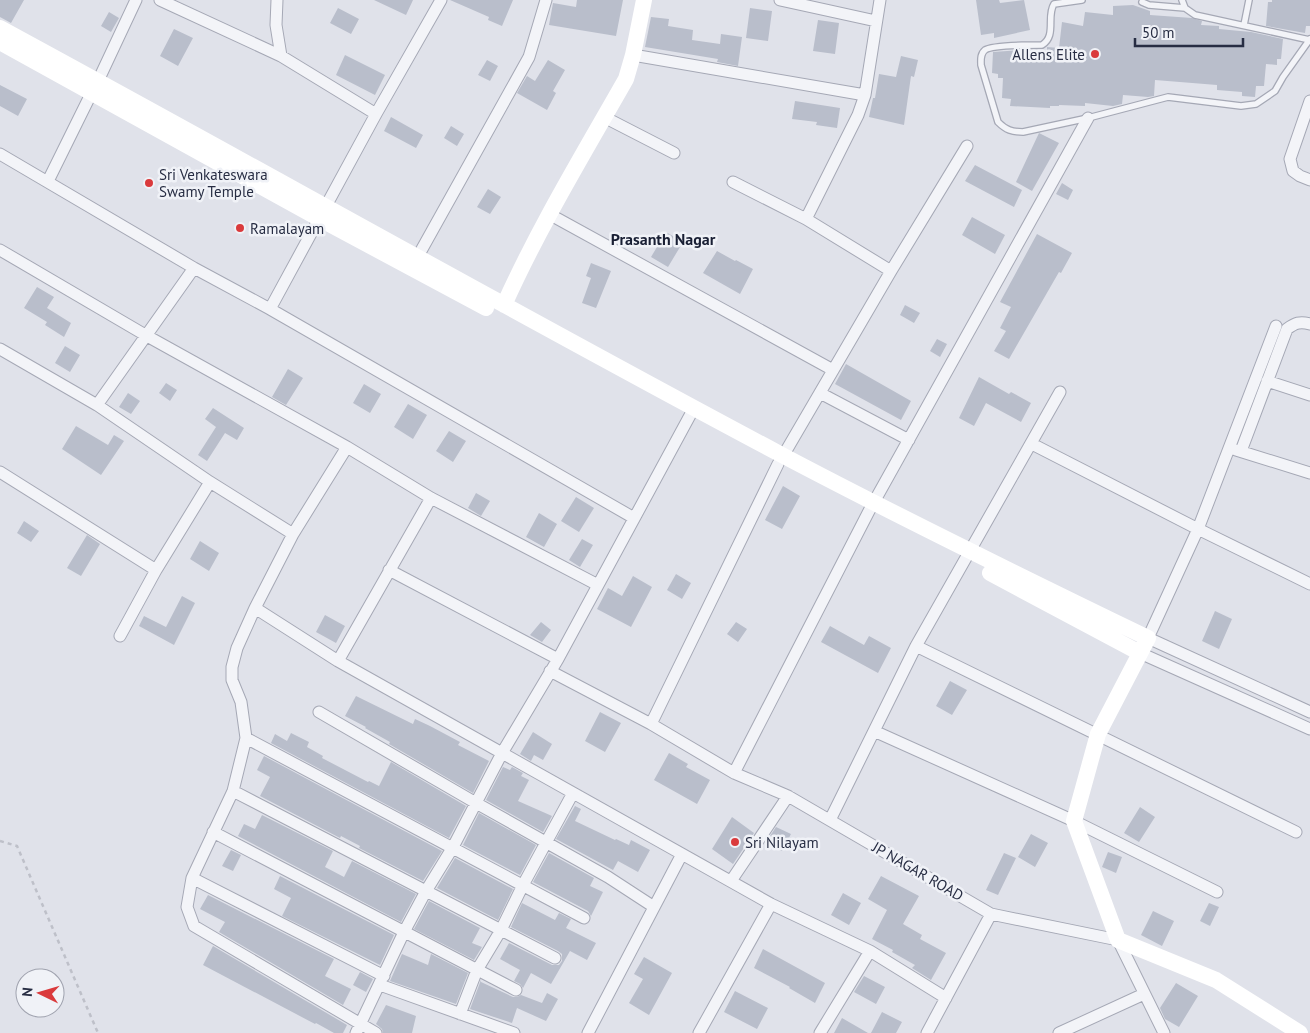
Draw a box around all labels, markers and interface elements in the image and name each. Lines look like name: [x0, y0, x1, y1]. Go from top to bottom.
scale bar: [1135, 15, 1242, 47]
text: 50 m: [1142, 23, 1175, 42]
place label: Allens Elite: [1012, 45, 1085, 64]
marker: Allens Elite: [1089, 48, 1101, 60]
place label: Sri Venkateswara Swamy Temple: [159, 165, 268, 201]
marker: Sri Venkateswara Swamy Temple: [143, 177, 155, 189]
place label: Ramalayam: [250, 219, 324, 238]
marker: Ramalayam: [234, 222, 246, 234]
district label: Prasanth Nagar: [611, 229, 716, 249]
place label: Sri Nilayam: [745, 833, 819, 852]
marker: Sri Nilayam: [729, 836, 741, 848]
street label: JP NAGAR ROAD: [868, 837, 967, 905]
north arrow: [15, 968, 65, 1018]
text: N: [18, 986, 36, 997]

